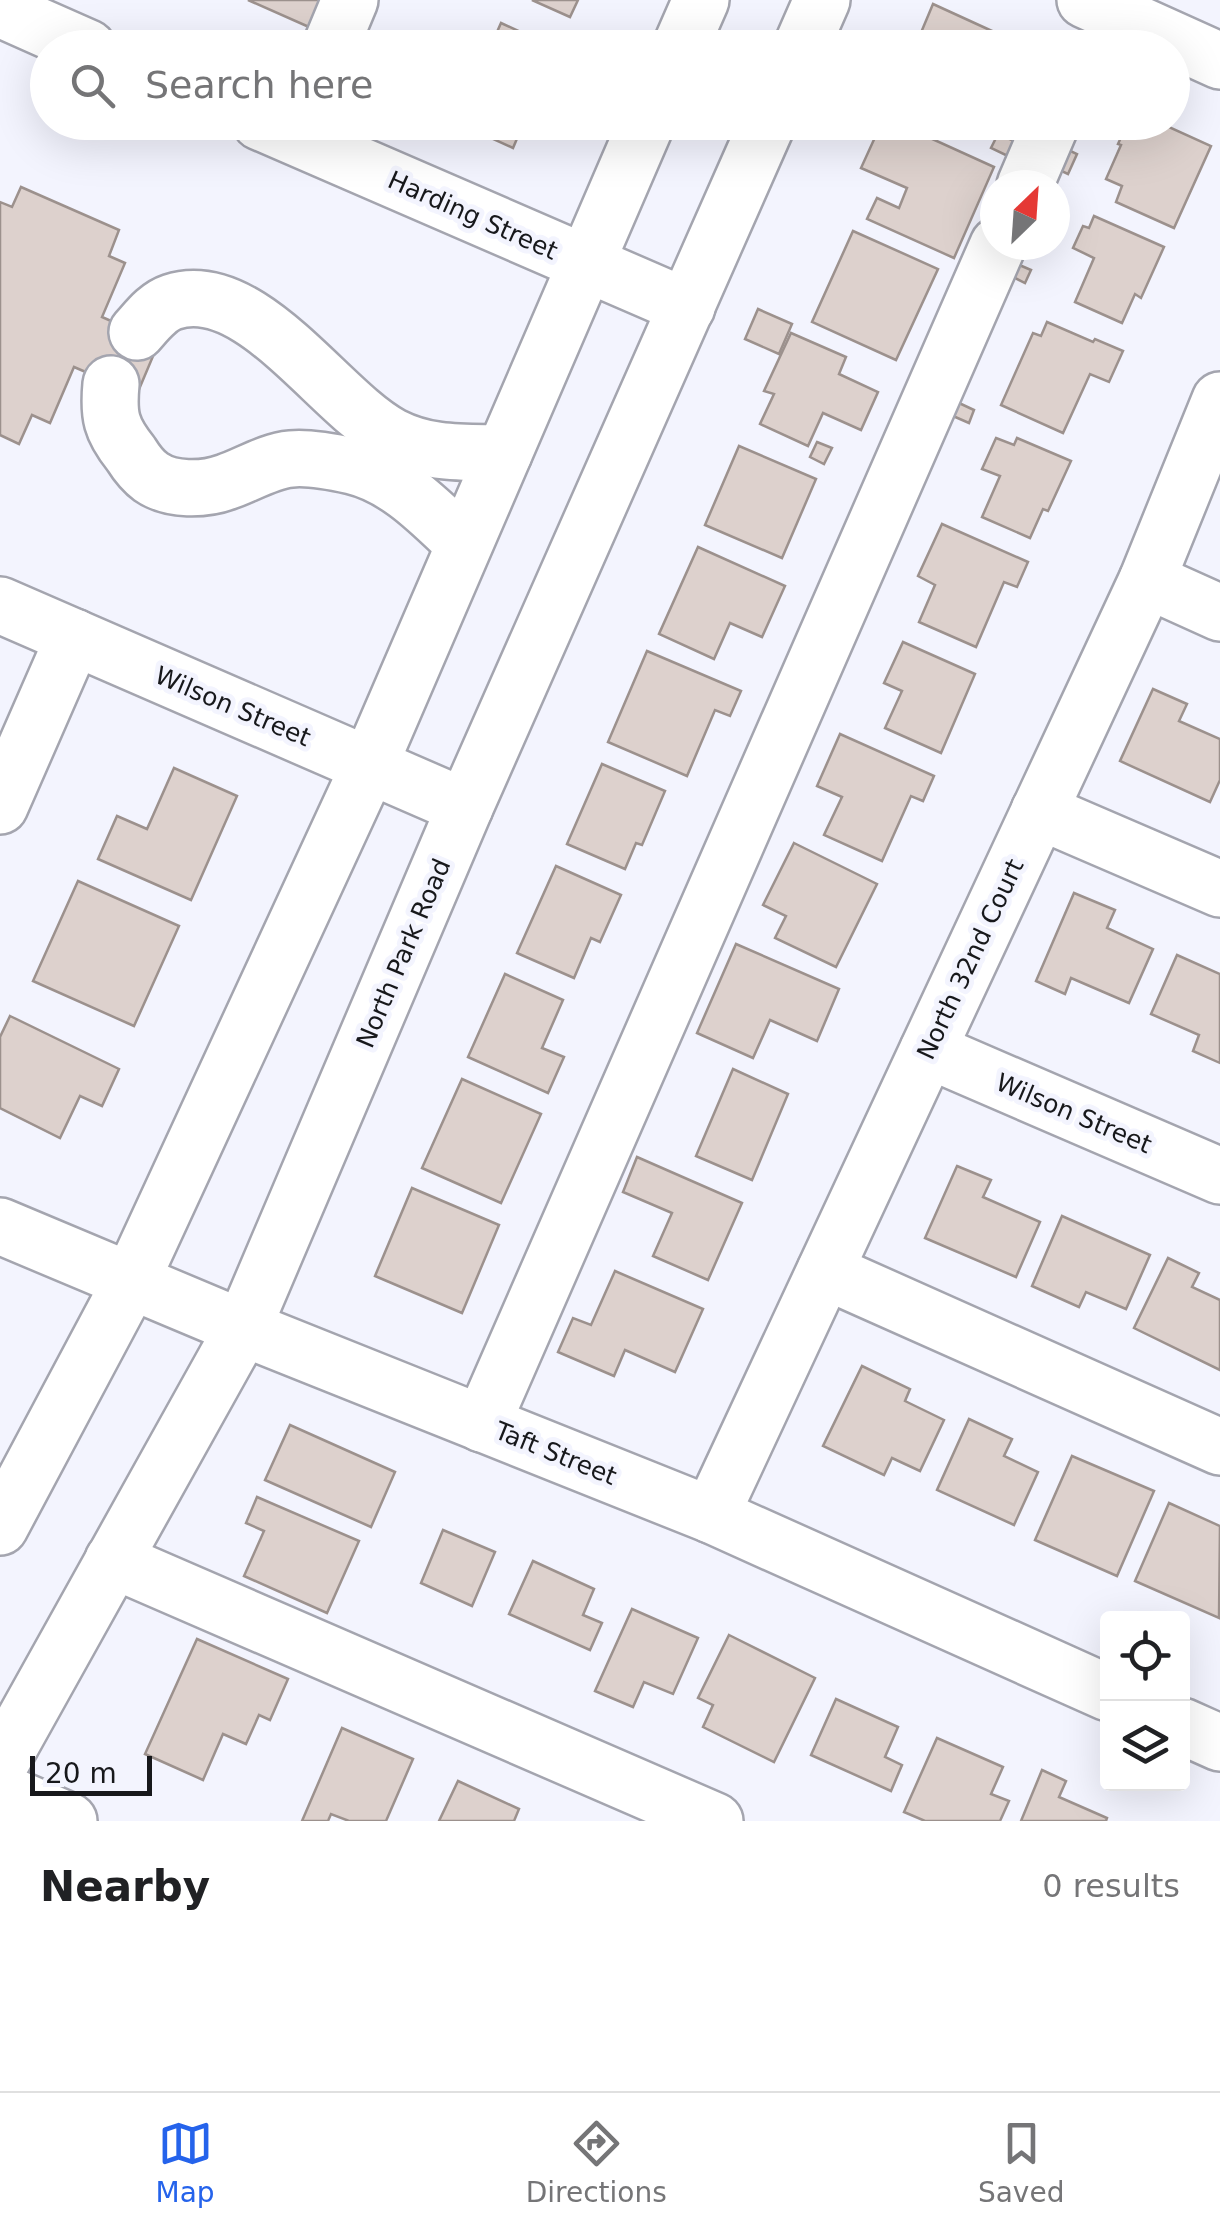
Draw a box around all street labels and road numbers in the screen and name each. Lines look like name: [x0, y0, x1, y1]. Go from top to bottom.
street label: Harding Street: [384, 165, 562, 266]
street label: Wilson Street: [151, 661, 315, 752]
street label: North Park Road: [351, 854, 456, 1052]
street label: North 32nd Court: [911, 854, 1030, 1064]
street label: Wilson Street: [992, 1068, 1156, 1159]
street label: Taft Street: [490, 1416, 621, 1491]

